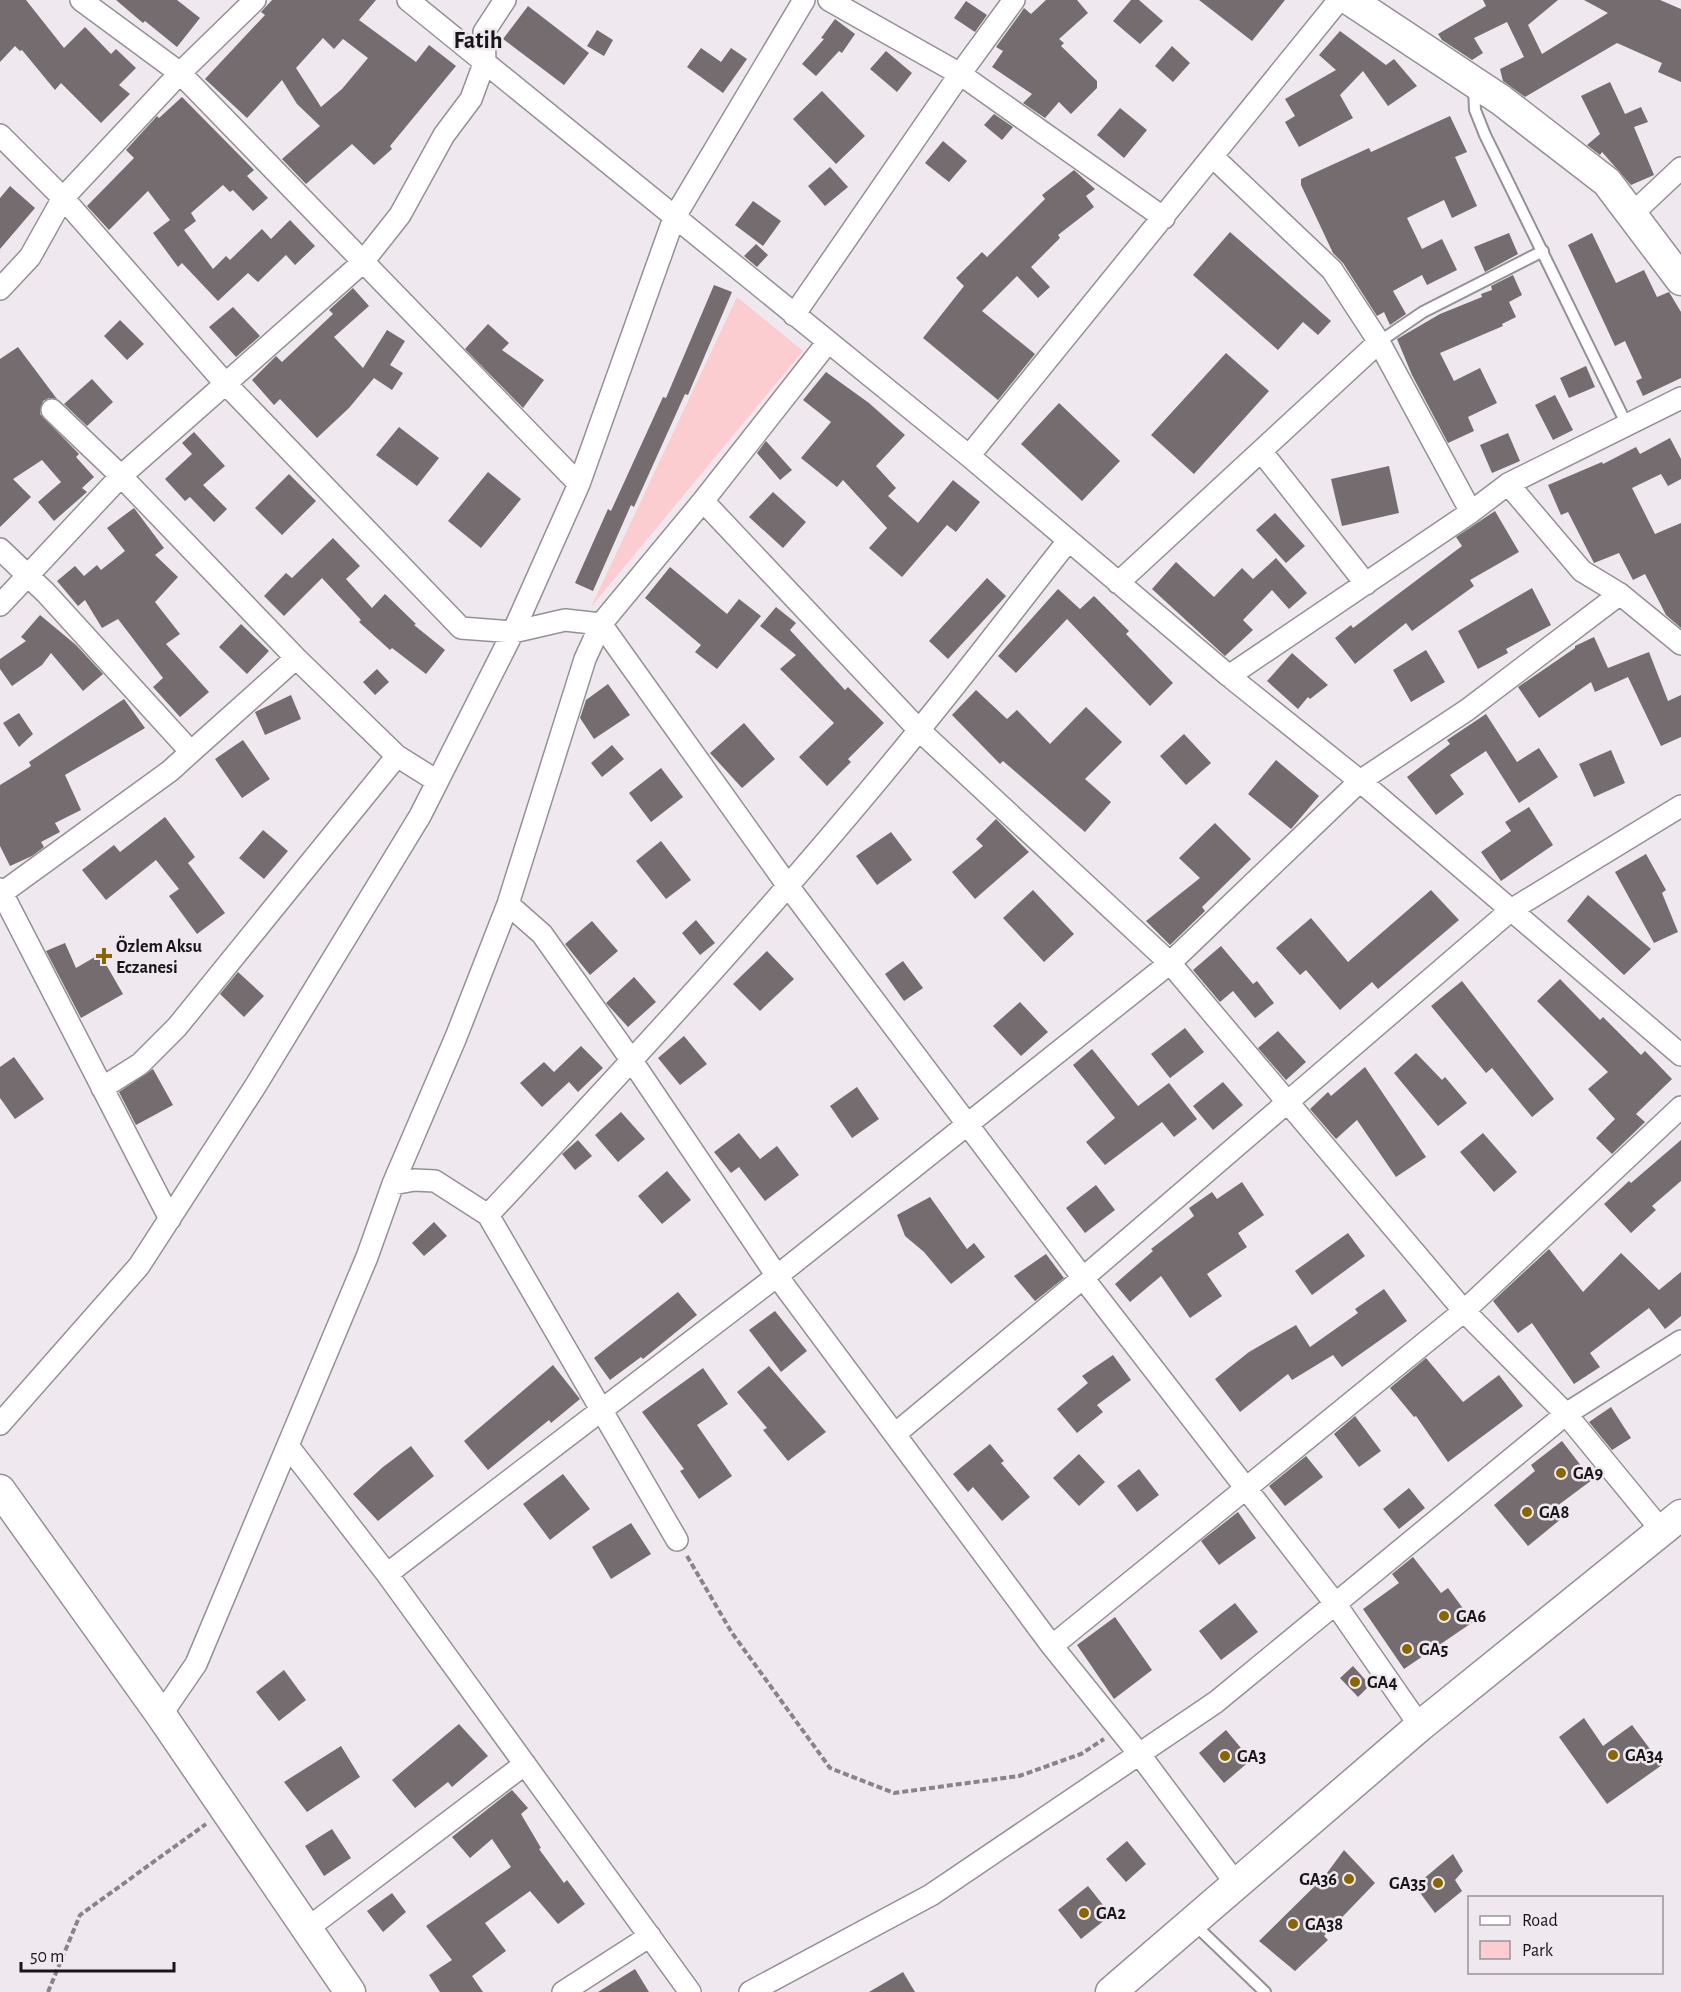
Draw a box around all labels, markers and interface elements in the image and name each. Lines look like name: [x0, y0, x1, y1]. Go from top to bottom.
district label: Fatih: [453, 29, 503, 53]
place label: Özlem Aksu Eczanesi: [116, 935, 202, 977]
marker: Özlem Aksu Eczanesi: [97, 949, 111, 963]
place label: GA9: [1573, 1465, 1603, 1483]
marker: GA9: [1554, 1466, 1568, 1480]
place label: GA8: [1539, 1504, 1569, 1522]
marker: GA8: [1520, 1505, 1534, 1519]
place label: GA6: [1456, 1608, 1486, 1626]
marker: GA6: [1437, 1609, 1451, 1623]
place label: GA5: [1419, 1641, 1448, 1659]
marker: GA5: [1400, 1642, 1414, 1656]
place label: GA4: [1367, 1674, 1397, 1692]
marker: GA4: [1348, 1675, 1362, 1689]
place label: GA34: [1625, 1747, 1663, 1765]
place label: GA3: [1237, 1748, 1266, 1766]
marker: GA34: [1606, 1748, 1620, 1762]
marker: GA3: [1218, 1749, 1232, 1763]
place label: GA36: [1299, 1871, 1337, 1889]
marker: GA36: [1342, 1872, 1356, 1886]
place label: GA35: [1389, 1875, 1426, 1893]
marker: GA35: [1431, 1876, 1445, 1890]
legend: [1468, 1896, 1663, 1974]
place label: GA2: [1096, 1905, 1126, 1923]
marker: GA2: [1077, 1906, 1091, 1920]
text: Road: [1522, 1912, 1558, 1930]
place label: GA38: [1305, 1916, 1343, 1934]
marker: GA38: [1286, 1917, 1300, 1931]
scale bar: [21, 1935, 174, 1973]
text: Park: [1522, 1942, 1554, 1960]
text: 50 m: [30, 1948, 64, 1966]

